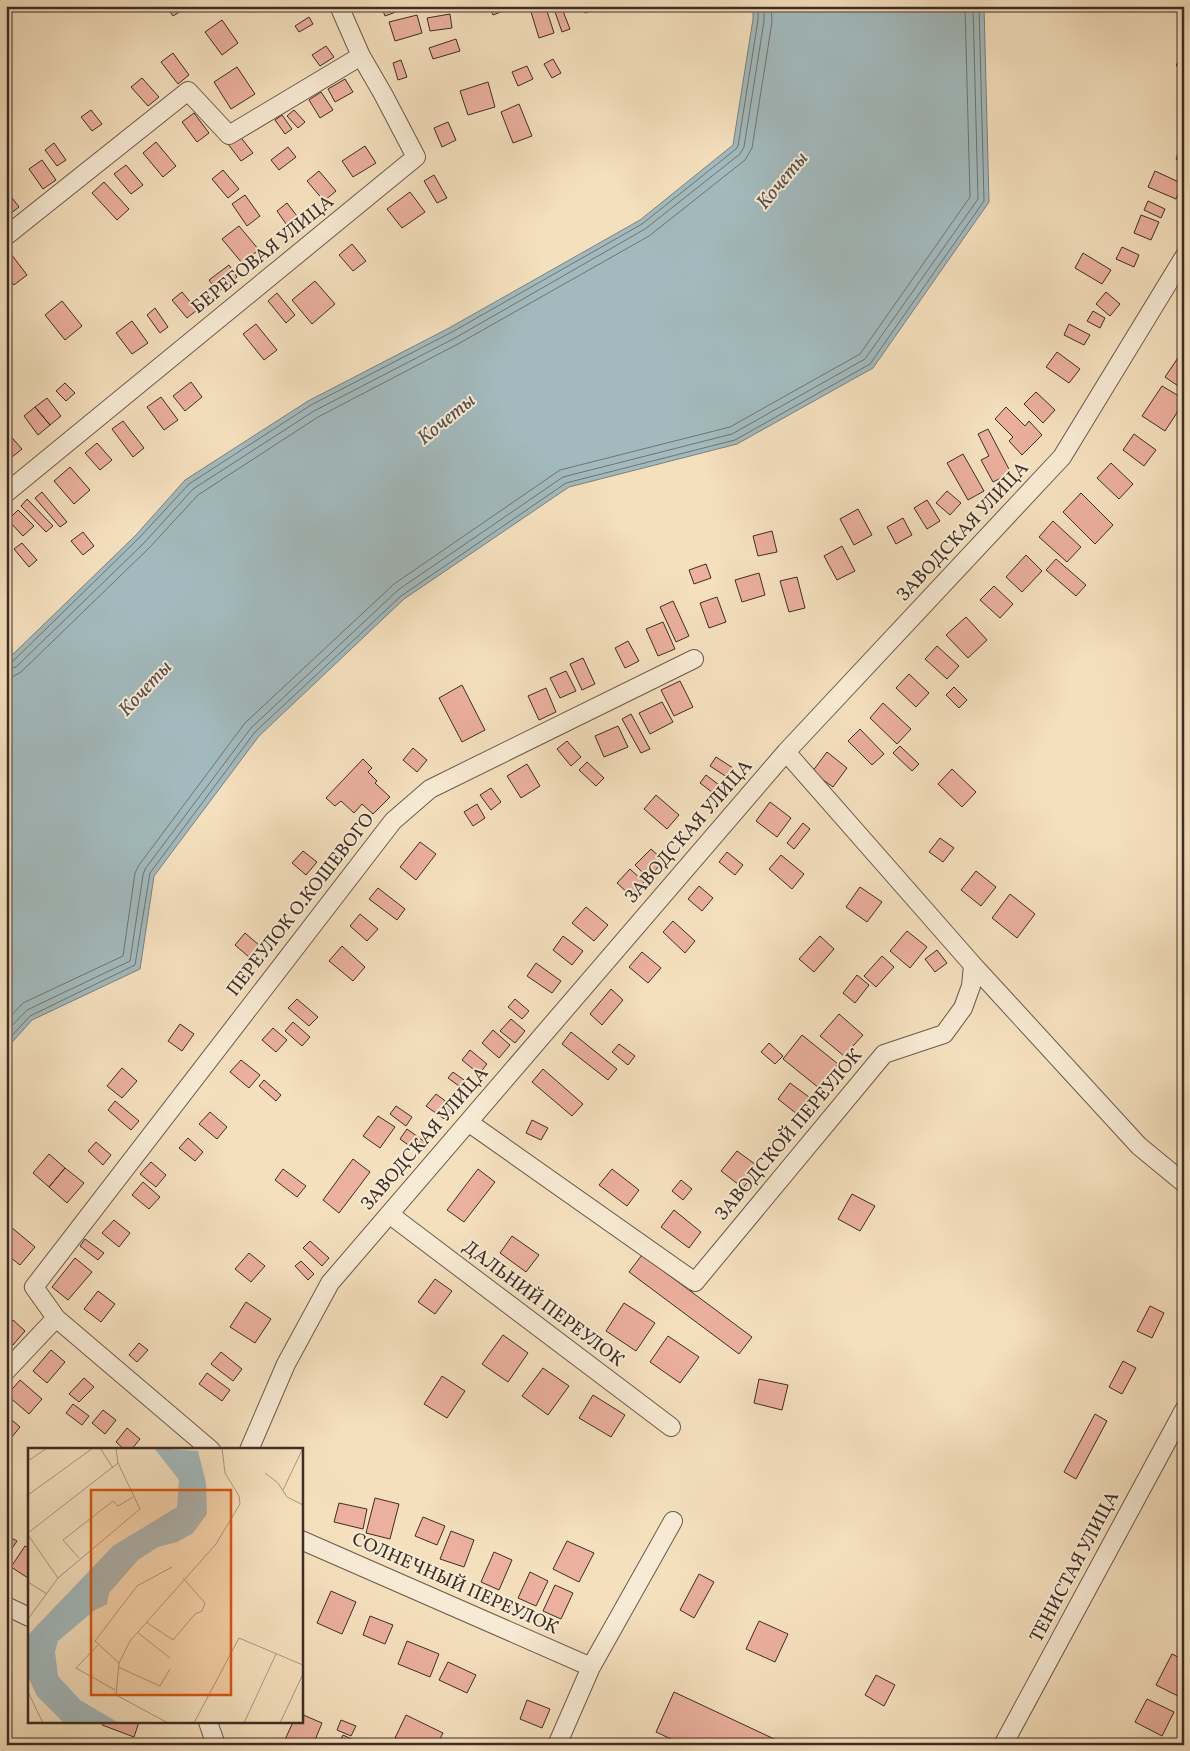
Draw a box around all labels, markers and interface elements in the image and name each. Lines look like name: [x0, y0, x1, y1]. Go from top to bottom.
water label: Кочеты: [750, 146, 816, 216]
street label: БЕРЕГОВАЯ УЛИЦА: [186, 189, 340, 321]
water label: Кочеты: [412, 388, 482, 452]
street label: ЗАВОДСКАЯ УЛИЦА: [891, 456, 1035, 608]
water label: Кочеты: [113, 654, 180, 723]
street label: ЗАВОДСКАЯ УЛИЦА: [619, 754, 759, 910]
street label: ПЕРЕУЛОК О.КОШЕВОГО: [221, 808, 381, 1002]
street label: ЗАВОДСКОЙ ПЕРЕУЛОК: [709, 1043, 869, 1227]
street label: ЗАВОДСКАЯ УЛИЦА: [355, 1061, 495, 1217]
street label: ДАЛЬНИЙ ПЕРЕУЛОК: [457, 1235, 629, 1373]
inset map: [28, 1448, 302, 1724]
street label: ТЕНИСТАЯ УЛИЦА: [1024, 1487, 1126, 1647]
street label: СОЛНЕЧНЫЙ ПЕРЕУЛОК: [348, 1527, 563, 1641]

